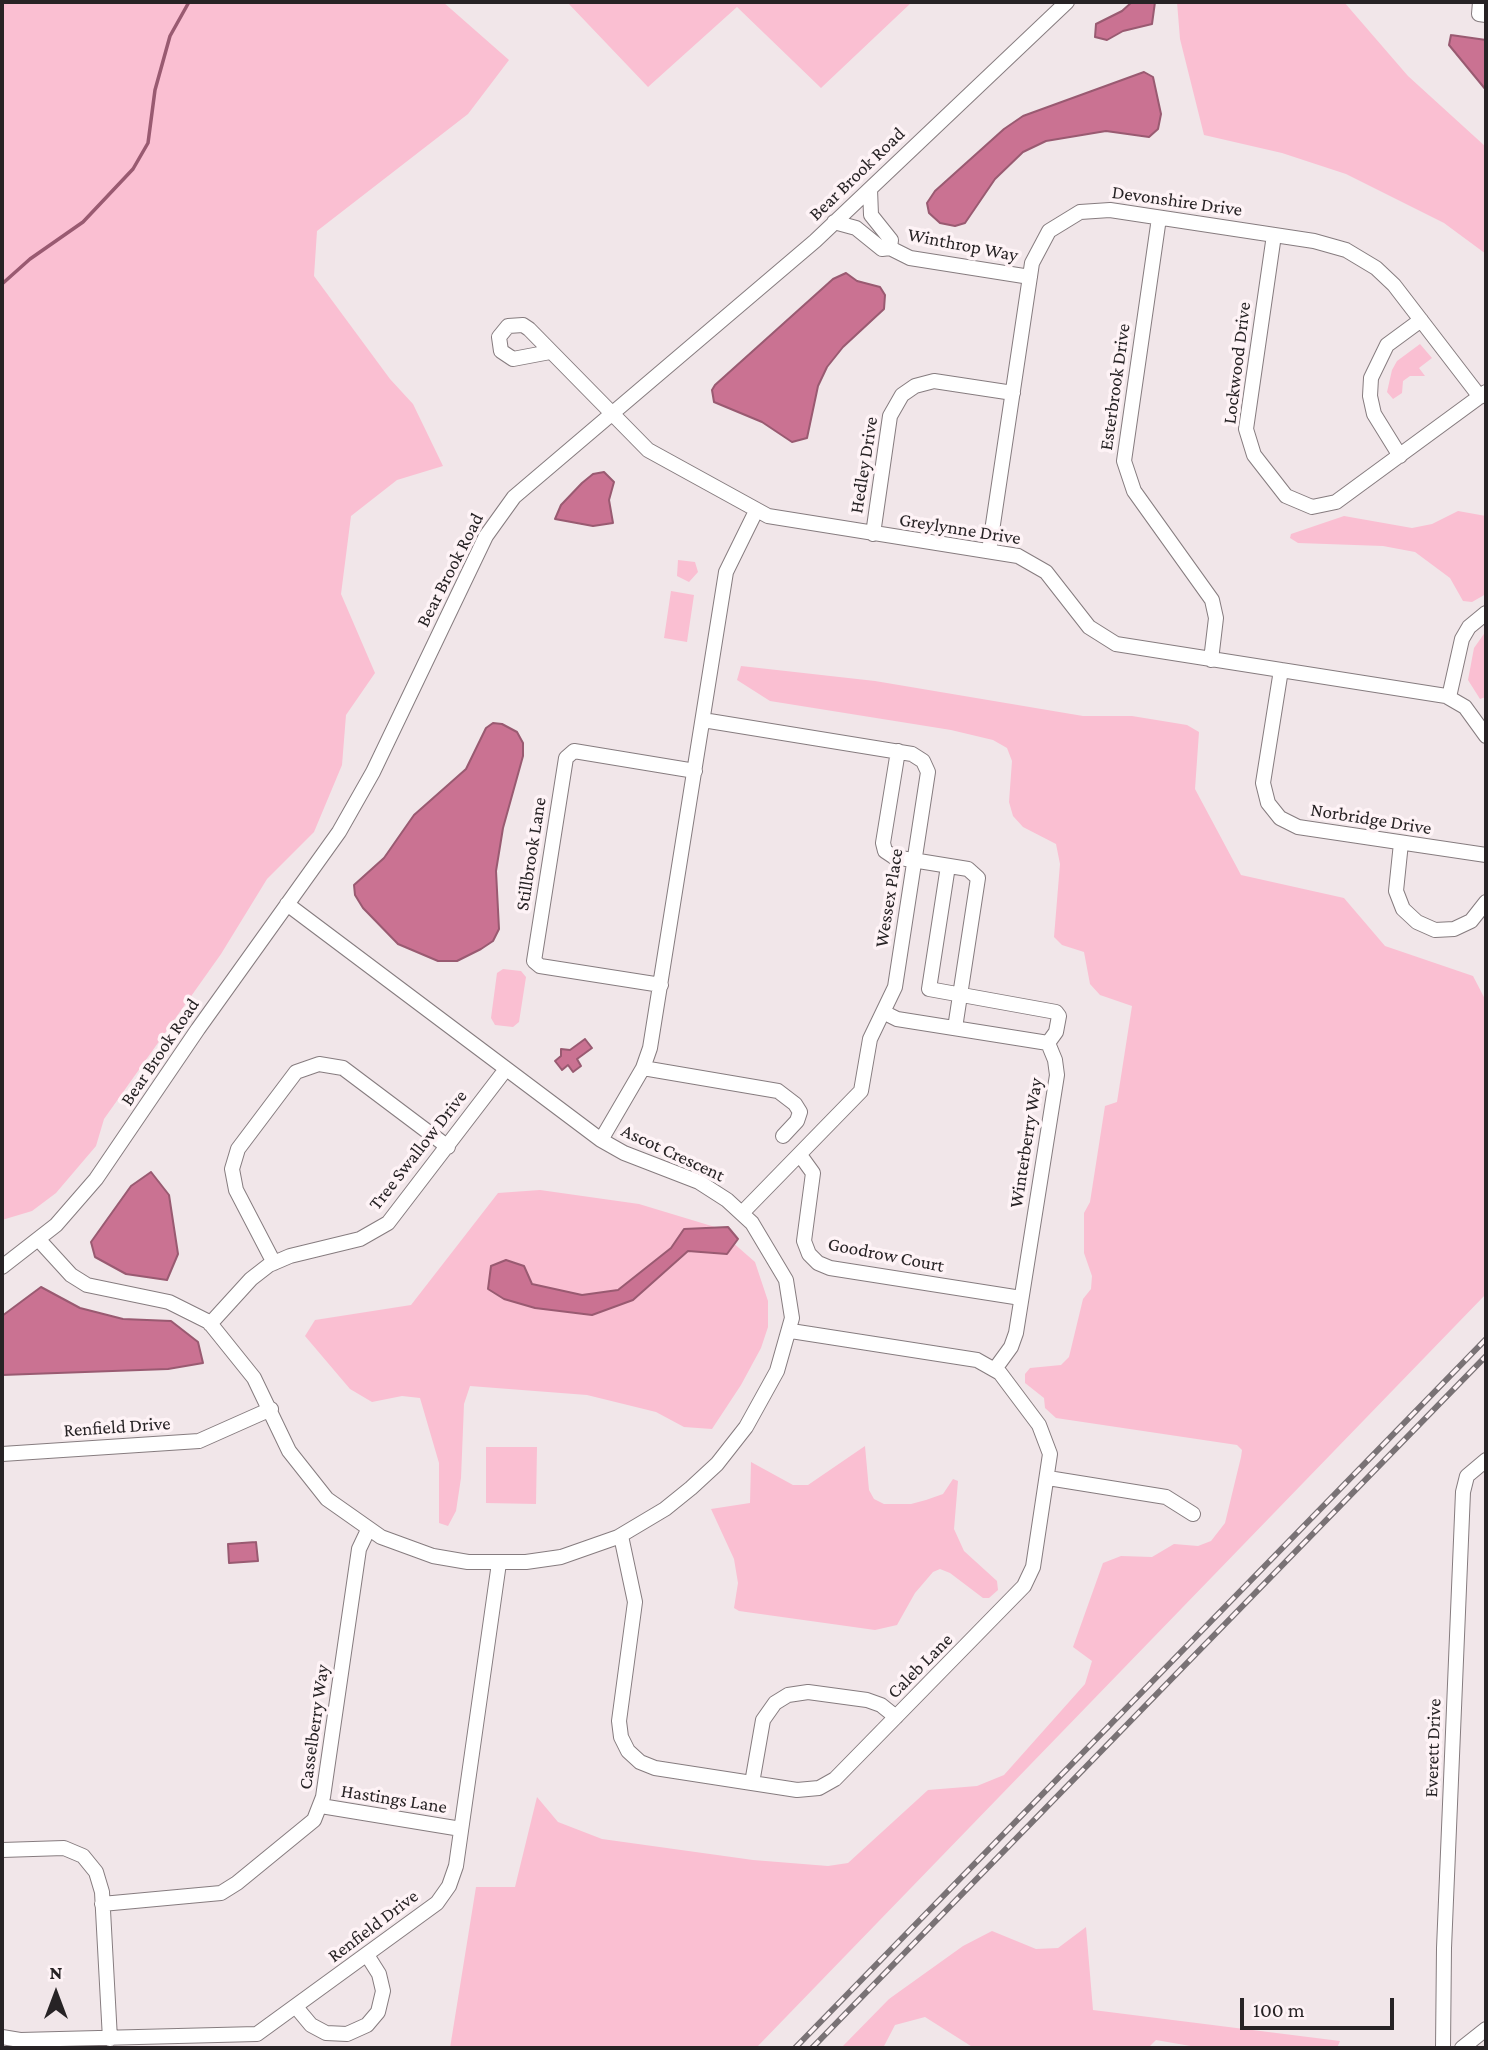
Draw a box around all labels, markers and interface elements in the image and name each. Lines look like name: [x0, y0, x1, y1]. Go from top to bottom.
street label: Bear Brook Road: [804, 123, 910, 225]
street label: Devonshire Drive: [1110, 181, 1244, 221]
street label: Winthrop Way: [906, 223, 1020, 267]
street label: Lockwood Drive: [1218, 301, 1256, 425]
street label: Esterbrook Drive: [1095, 322, 1135, 452]
street label: Hedley Drive: [845, 415, 883, 515]
street label: Greylynne Drive: [898, 508, 1022, 550]
street label: Bear Brook Road: [412, 509, 488, 631]
street label: Stillbrook Lane: [511, 796, 551, 912]
street label: Norbridge Drive: [1309, 798, 1433, 840]
street label: Wessex Place: [870, 847, 908, 949]
street label: Bear Brook Road: [116, 994, 204, 1110]
street label: Winterberry Way: [1004, 1076, 1048, 1210]
street label: Tree Swallow Drive: [364, 1085, 472, 1215]
street label: Ascot Crescent: [618, 1119, 728, 1187]
street label: Goodrow Court: [826, 1233, 946, 1277]
street label: Renfield Drive: [63, 1412, 171, 1442]
street label: Caleb Lane: [882, 1628, 958, 1704]
street label: Casselberry Way: [294, 1663, 334, 1791]
street label: Everett Drive: [1420, 1698, 1446, 1798]
street label: Hastings Lane: [339, 1779, 449, 1819]
street label: Renfield Drive: [323, 1885, 423, 1967]
north arrow: [21, 1959, 91, 2029]
text: N: [50, 1962, 62, 1983]
scale bar: [1243, 1983, 1397, 2027]
text: 100 m: [1253, 1998, 1305, 2022]

